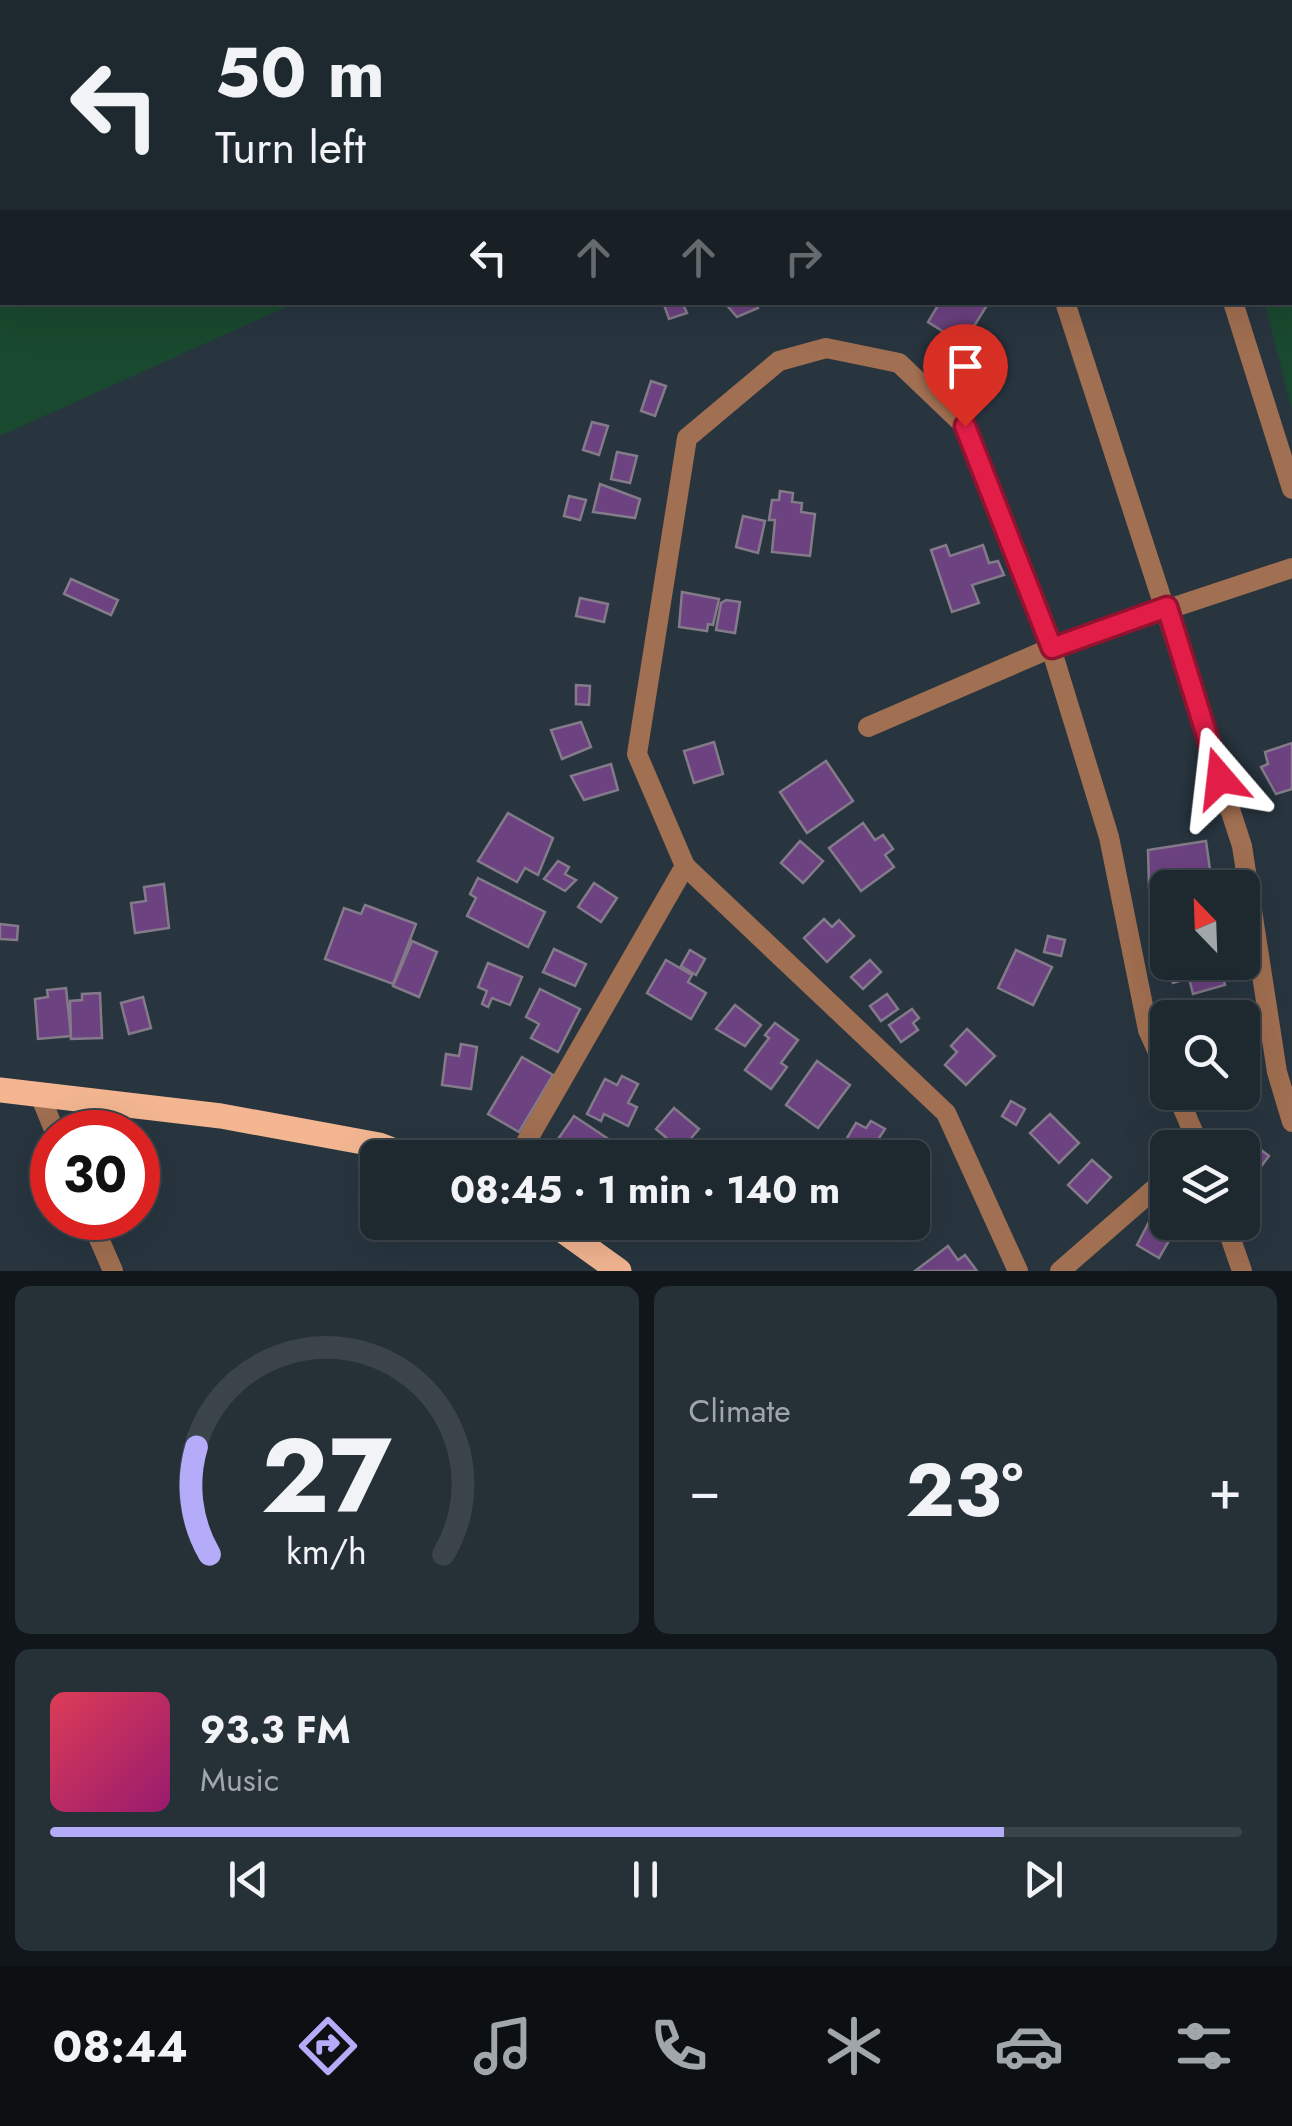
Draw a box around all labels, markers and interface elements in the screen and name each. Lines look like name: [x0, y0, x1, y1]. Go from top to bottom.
text: 50 m: [215, 22, 385, 123]
icon: left: [50, 40, 180, 170]
text: Turn left: [215, 115, 366, 180]
icon: left: [461, 230, 516, 285]
icon: ahead: [566, 230, 621, 285]
icon: ahead: [671, 230, 726, 285]
icon: right: [776, 230, 831, 285]
pin: [923, 324, 1008, 427]
icon: arrive: [938, 339, 993, 394]
position arrow: [1168, 726, 1272, 830]
north arrow: [1150, 870, 1260, 980]
map controls: [1150, 870, 1260, 1240]
button: search: [1150, 1000, 1260, 1110]
speed limit sign: 30: [30, 1110, 160, 1240]
button: layers: [1150, 1130, 1260, 1240]
text: 08:45 · 1 min · 140 m: [450, 1162, 840, 1217]
text: Climate: [689, 1388, 791, 1434]
text: 27: [261, 1401, 393, 1551]
text: 23°: [906, 1436, 1024, 1544]
text: −: [689, 1450, 721, 1530]
text: +: [1208, 1450, 1242, 1530]
text: km/h: [286, 1526, 367, 1577]
text: 93.3 FM: [200, 1702, 351, 1757]
text: Music: [200, 1757, 279, 1803]
icon: previous: [221, 1852, 276, 1907]
icon: pause: [618, 1852, 673, 1907]
icon: next: [1016, 1852, 1071, 1907]
icon: directions: [293, 2011, 363, 2081]
icon: music: [468, 2011, 538, 2081]
icon: phone: [644, 2011, 714, 2081]
icon: climate: [819, 2011, 889, 2081]
icon: car: [994, 2011, 1064, 2081]
icon: filters: [1169, 2011, 1239, 2081]
text: 08:44: [53, 2014, 188, 2079]

